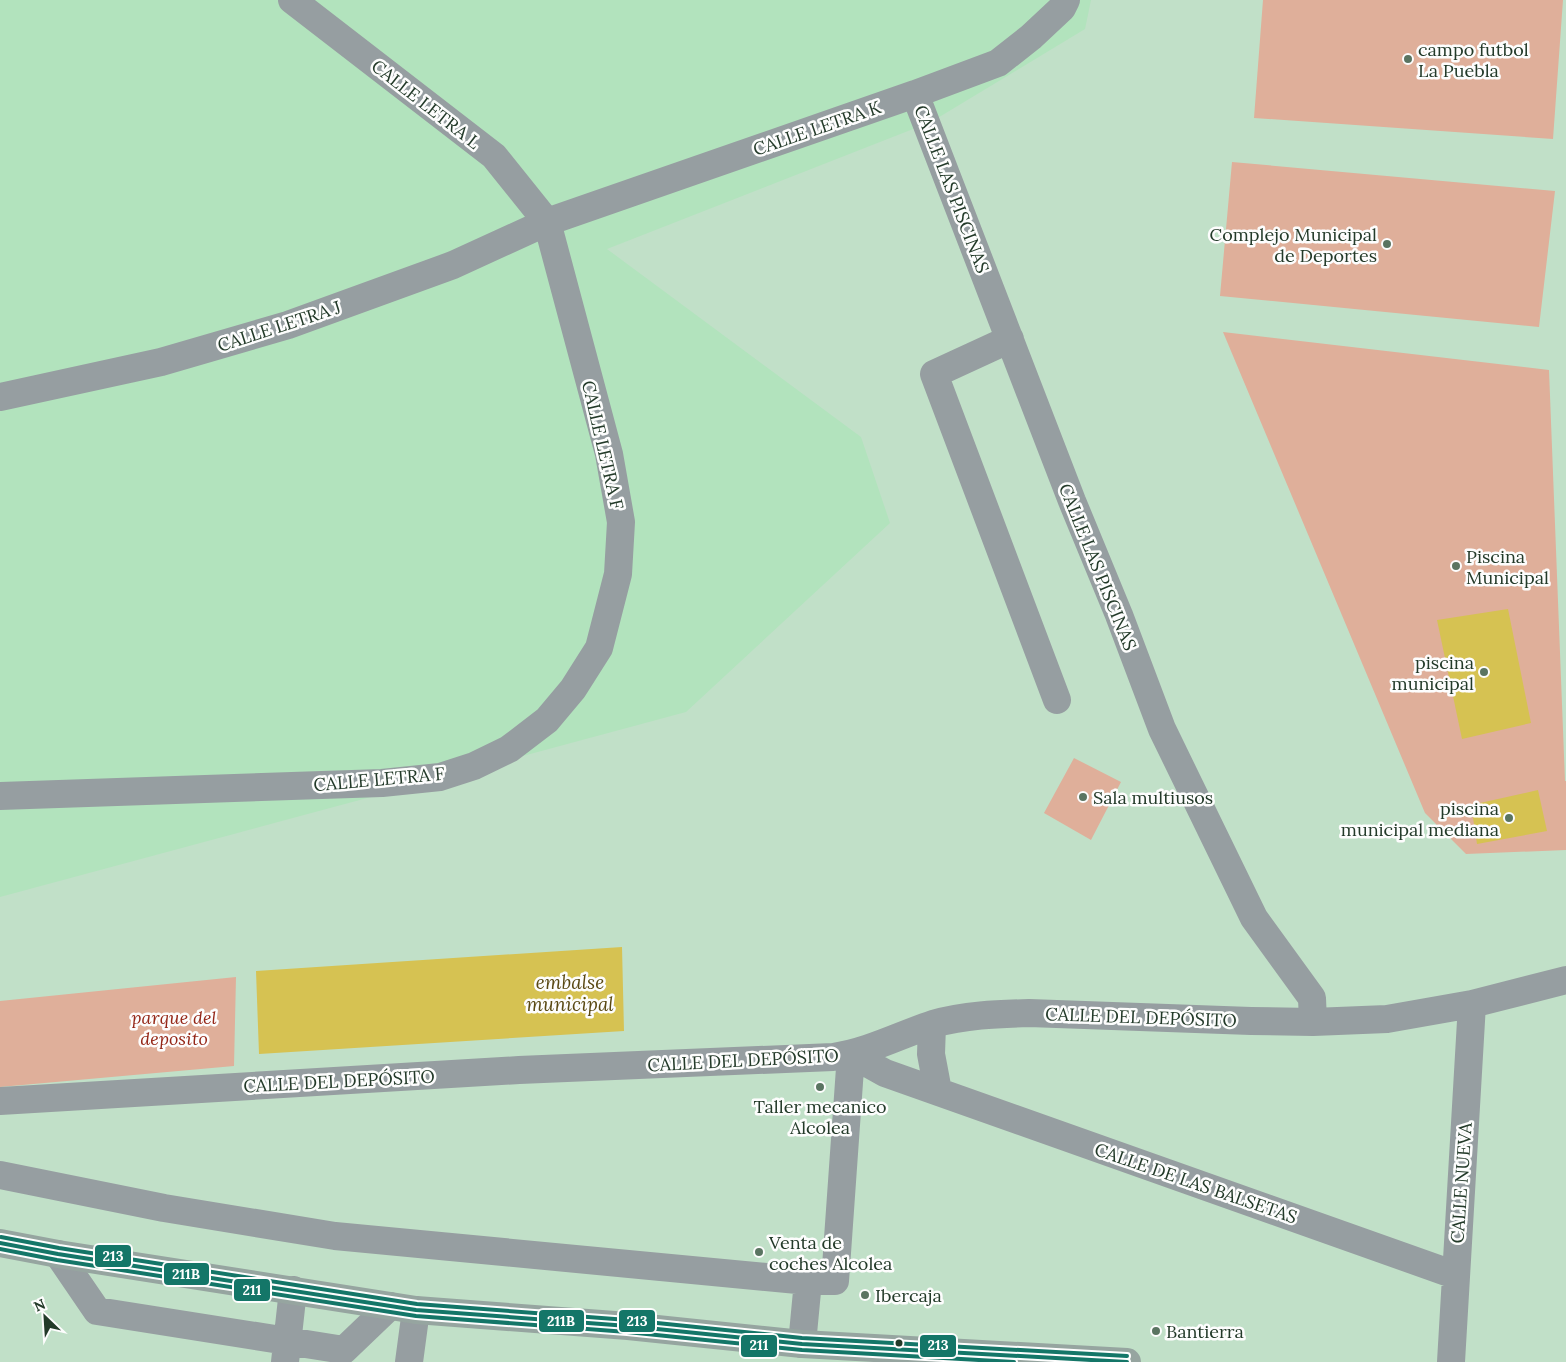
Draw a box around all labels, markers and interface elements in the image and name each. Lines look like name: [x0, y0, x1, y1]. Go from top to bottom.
place label: campo futbol La Puebla: [1418, 38, 1529, 82]
marker: campo futbol La Puebla: [1402, 53, 1414, 65]
street label: CALLE LETRA L: [367, 54, 486, 154]
street label: CALLE LETRA K: [750, 95, 885, 161]
street label: CALLE LAS PISCINAS: [909, 102, 995, 276]
place label: Complejo Municipal de Deportes: [1210, 223, 1377, 267]
marker: Complejo Municipal de Deportes: [1381, 238, 1393, 250]
street label: CALLE LETRA J: [214, 295, 344, 357]
street label: CALLE LETRA F: [577, 378, 629, 512]
street label: CALLE LAS PISCINAS: [1054, 480, 1142, 654]
place label: Piscina Municipal: [1466, 545, 1549, 589]
marker: Piscina Municipal: [1450, 560, 1462, 572]
place label: piscina municipal: [1392, 651, 1474, 695]
marker: piscina municipal: [1478, 666, 1490, 678]
street label: CALLE LETRA F: [312, 762, 446, 796]
place label: Sala multiusos: [1093, 786, 1213, 809]
marker: Sala multiusos: [1077, 791, 1089, 803]
place label: piscina municipal mediana: [1341, 797, 1499, 841]
marker: piscina municipal mediana: [1503, 812, 1515, 824]
water label: embalse municipal: [526, 970, 614, 1016]
street label: CALLE DEL DEPÓSITO: [1045, 1002, 1237, 1032]
park label: parque del deposito: [131, 1006, 217, 1050]
street label: CALLE DEL DEPÓSITO: [647, 1044, 839, 1076]
street label: CALLE DEL DEPÓSITO: [243, 1065, 435, 1097]
marker: Taller mecanico Alcolea: [814, 1081, 826, 1093]
place label: Taller mecanico Alcolea: [753, 1095, 887, 1139]
street label: CALLE NUEVA: [1445, 1121, 1477, 1244]
street label: CALLE DE LAS BALSETAS: [1092, 1137, 1300, 1229]
place label: Venta de coches Alcolea: [768, 1231, 892, 1275]
line badge: 213: [94, 1244, 132, 1268]
marker: Venta de coches Alcolea: [753, 1246, 765, 1258]
text: 213: [103, 1247, 124, 1265]
line badge: 211B: [163, 1262, 210, 1286]
text: 211B: [172, 1265, 200, 1283]
line badge: 211: [233, 1278, 271, 1302]
text: 211: [243, 1281, 262, 1299]
place label: Ibercaja: [875, 1284, 942, 1307]
marker: Ibercaja: [859, 1289, 871, 1301]
north arrow: [20, 1292, 70, 1342]
text: N: [31, 1295, 48, 1316]
line badge: 211B: [538, 1309, 585, 1333]
line badge: 213: [618, 1309, 656, 1333]
text: 211B: [547, 1312, 575, 1330]
text: 213: [627, 1312, 648, 1330]
place label: Bantierra: [1166, 1320, 1244, 1343]
marker: Bantierra: [1150, 1325, 1162, 1337]
line badge: 211: [740, 1334, 778, 1358]
line badge: 213: [919, 1334, 957, 1358]
text: 211: [750, 1336, 769, 1354]
text: 213: [928, 1336, 949, 1354]
unlabelled marker: [894, 1338, 904, 1348]

